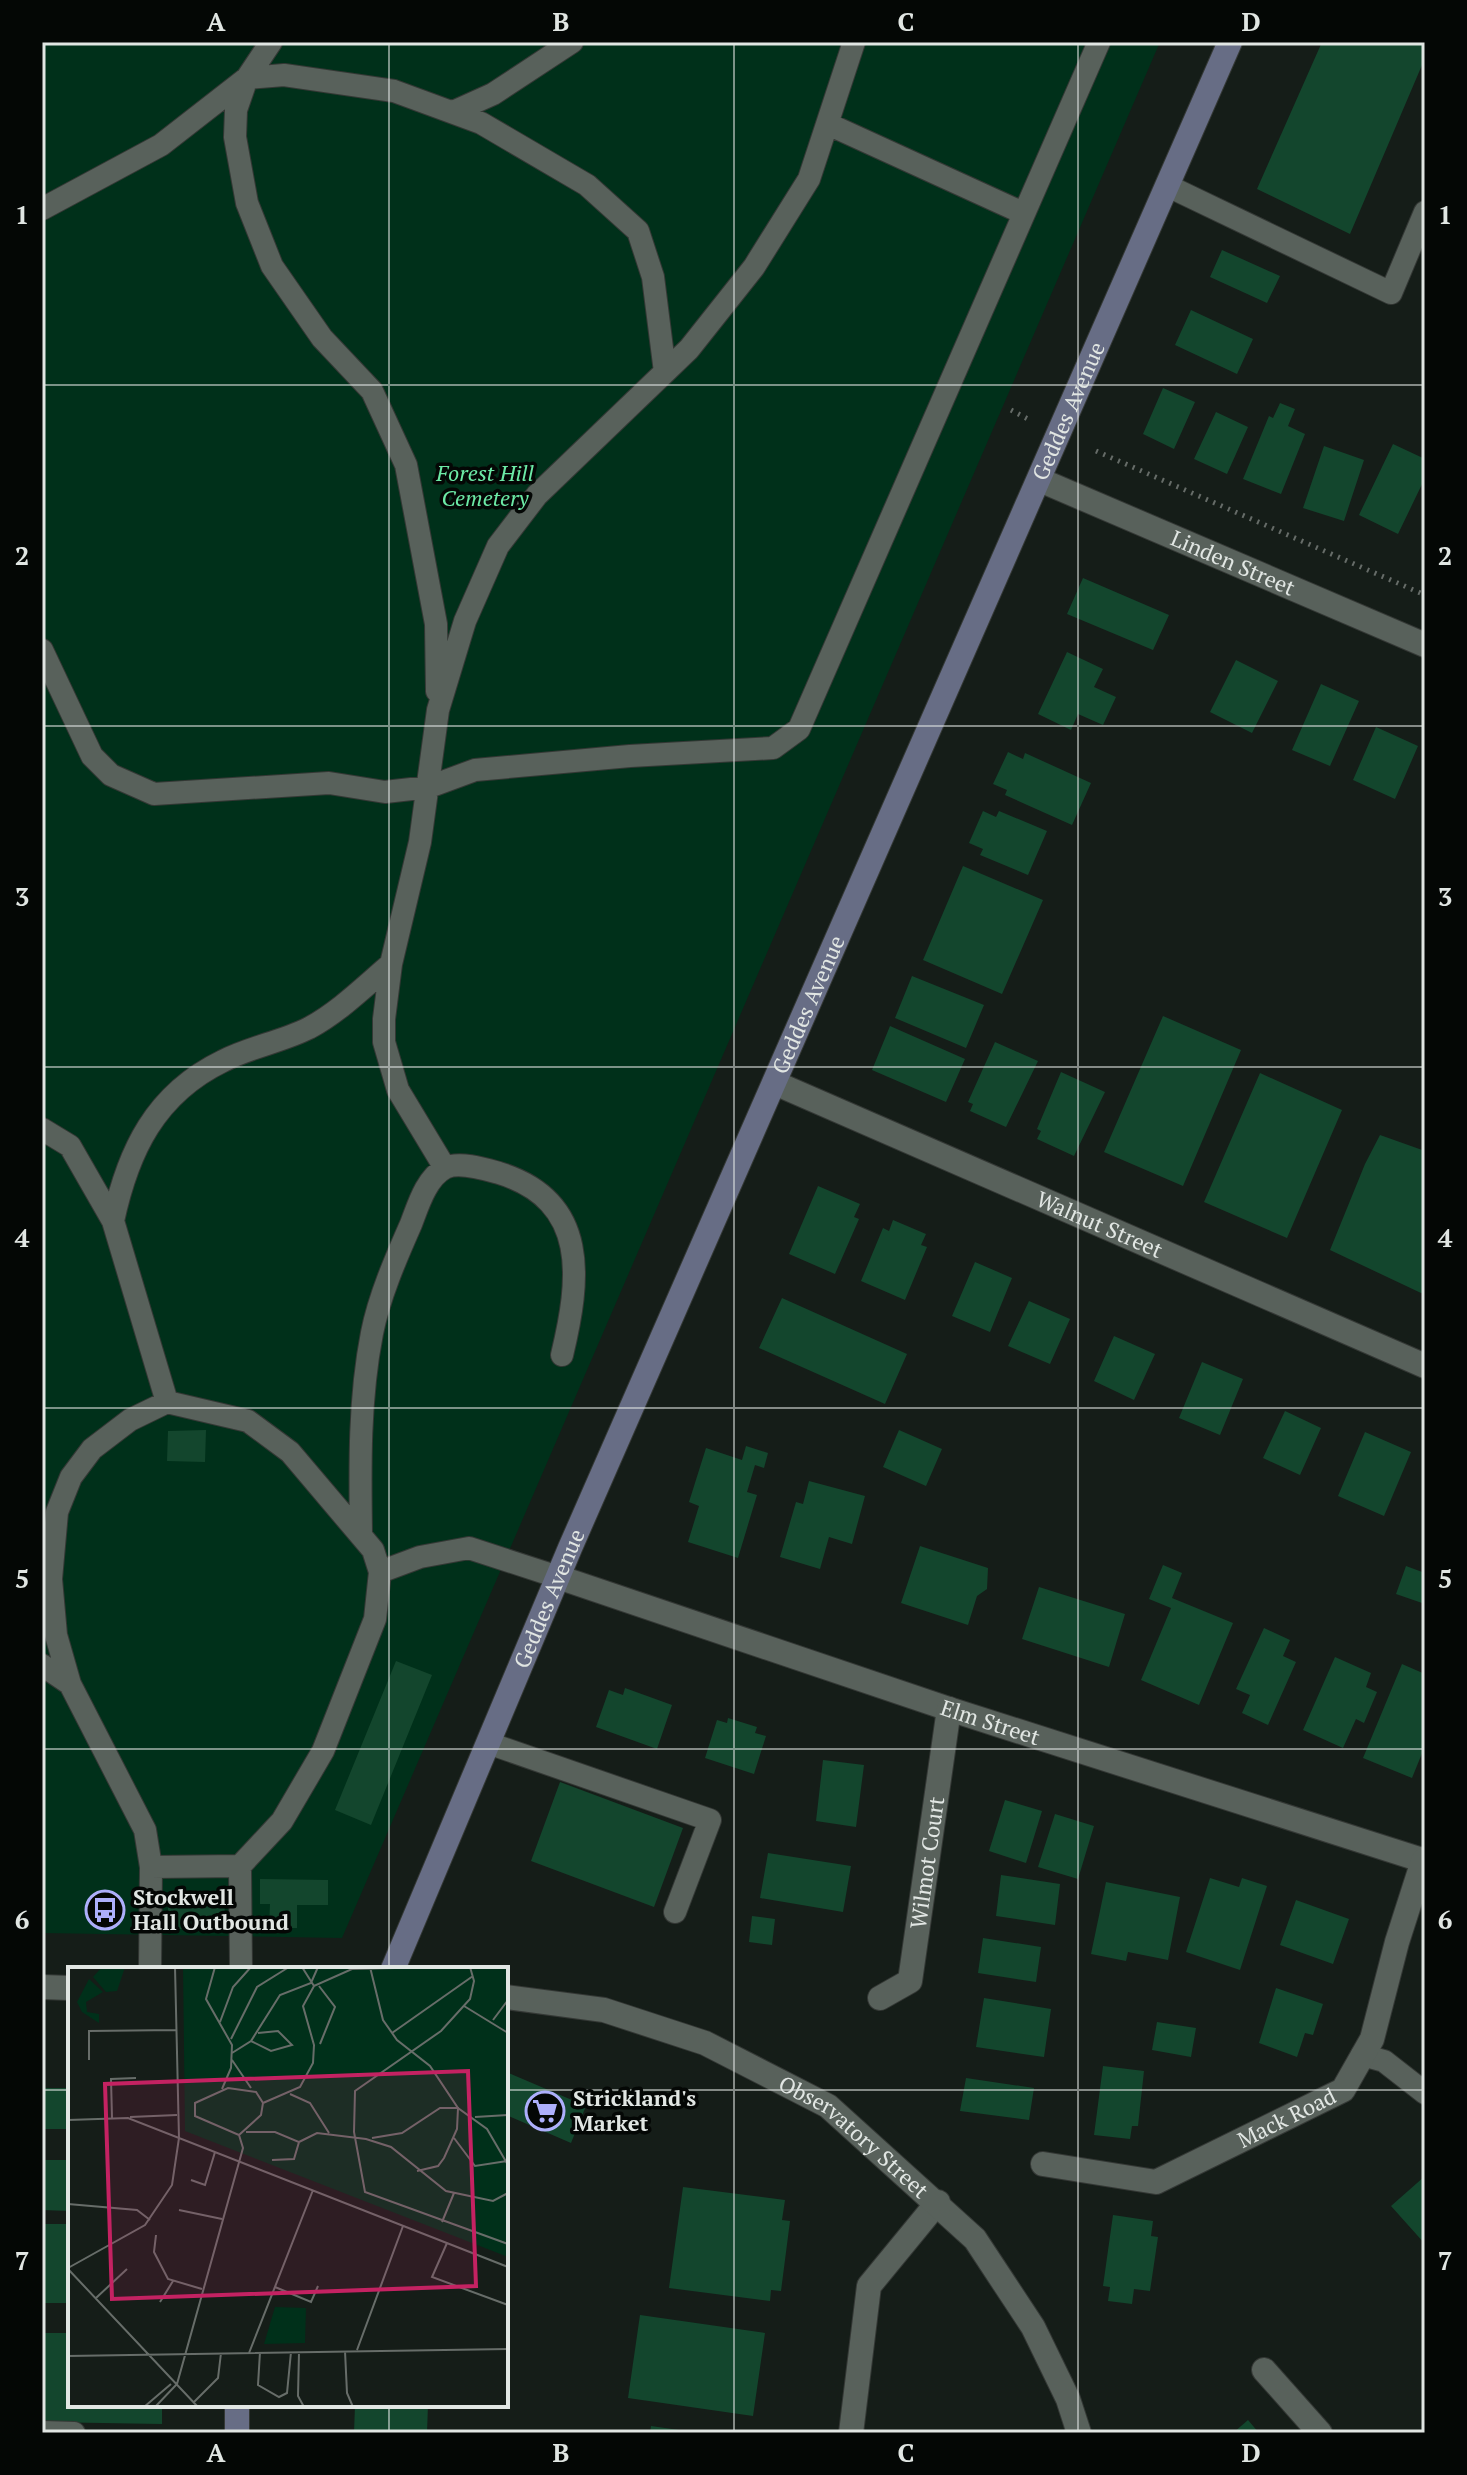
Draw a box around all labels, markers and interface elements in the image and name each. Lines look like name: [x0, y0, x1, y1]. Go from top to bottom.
text: A: [207, 4, 226, 38]
text: B: [553, 4, 569, 38]
text: C: [898, 4, 914, 38]
text: D: [1241, 4, 1261, 38]
text: 1: [15, 197, 29, 231]
text: 1: [1438, 197, 1452, 231]
street label: Geddes Avenue: [1025, 337, 1111, 485]
park label: Forest Hill Cemetery: [435, 458, 534, 512]
street label: Linden Street: [1167, 523, 1300, 602]
text: 2: [15, 538, 29, 572]
text: 2: [1438, 538, 1452, 572]
text: 3: [15, 879, 29, 913]
text: 3: [1438, 879, 1452, 913]
street label: Geddes Avenue: [765, 931, 851, 1078]
street label: Walnut Street: [1032, 1184, 1167, 1264]
text: 4: [15, 1220, 30, 1254]
text: 4: [1438, 1220, 1453, 1254]
street label: Geddes Avenue: [506, 1524, 591, 1672]
text: 5: [15, 1561, 29, 1595]
text: 5: [1438, 1561, 1452, 1595]
street label: Elm Street: [937, 1692, 1044, 1751]
street label: Wilmot Court: [903, 1795, 950, 1931]
place label: Stockwell Hall Outbound: [133, 1882, 289, 1936]
bus stop icon: Stockwell Hall Outbound: [84, 1889, 126, 1931]
text: 6: [15, 1902, 29, 1936]
text: 6: [1438, 1902, 1452, 1936]
inset map: [68, 1967, 508, 2407]
street label: Observatory Street: [774, 2068, 935, 2204]
street label: Mack Road: [1232, 2081, 1340, 2154]
place label: Strickland's Market: [573, 2083, 696, 2137]
supermarket icon: Strickland's Market: [524, 2090, 566, 2132]
text: 7: [15, 2243, 29, 2277]
text: 7: [1438, 2243, 1452, 2277]
text: A: [207, 2435, 226, 2469]
text: B: [553, 2435, 569, 2469]
text: C: [898, 2435, 914, 2469]
text: D: [1241, 2435, 1261, 2469]

